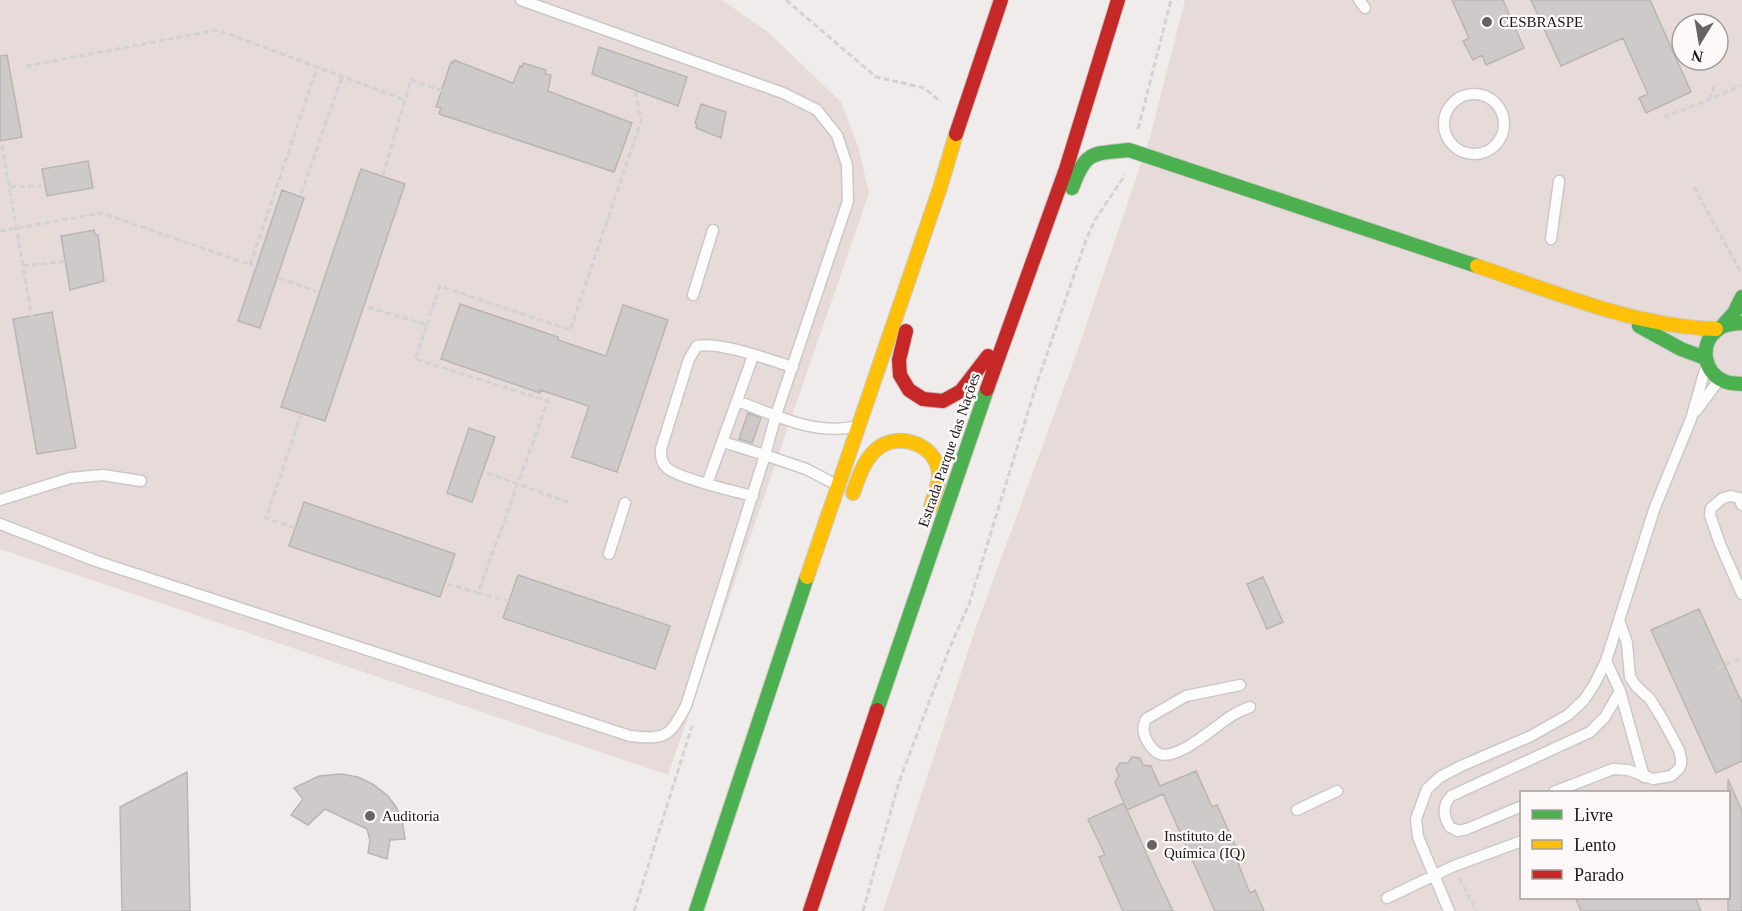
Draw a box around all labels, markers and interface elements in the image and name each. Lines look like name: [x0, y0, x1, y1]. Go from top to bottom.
north arrow: [1670, 12, 1730, 72]
place label: CESBRASPE: [1499, 14, 1583, 30]
marker: CESBRASPE: [1480, 15, 1494, 29]
text: N: [1690, 47, 1705, 66]
street label: Estrada Parque das Nações: [915, 371, 983, 529]
legend: [1520, 791, 1730, 899]
text: Livre: [1574, 805, 1613, 825]
place label: Auditoria: [382, 808, 440, 824]
marker: Auditoria: [363, 809, 377, 823]
place label: Instituto de Química (IQ): [1164, 828, 1245, 862]
text: Lento: [1574, 835, 1616, 855]
marker: Instituto de Química (IQ): [1145, 838, 1159, 852]
text: Parado: [1574, 865, 1624, 885]

